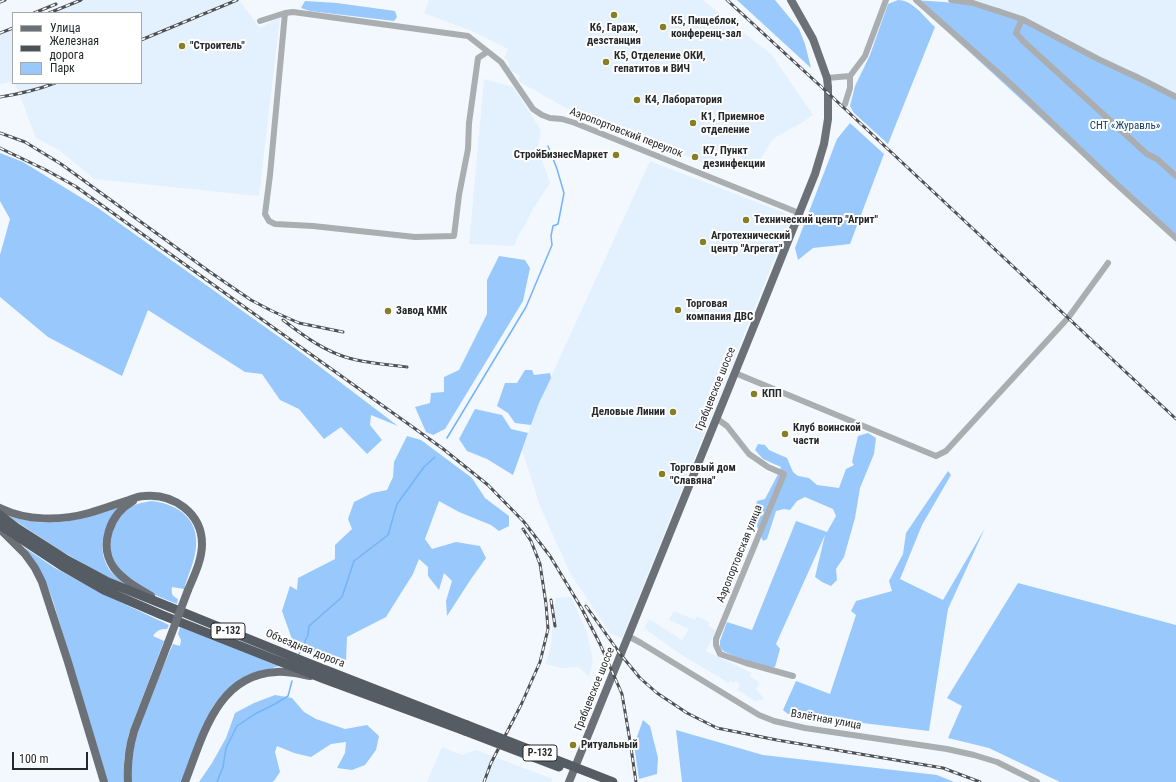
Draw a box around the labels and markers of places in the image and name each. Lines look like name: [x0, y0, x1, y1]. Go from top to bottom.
marker: К6, Гараж, дезстанция: [609, 10, 619, 20]
place label: К5, Пищеблок, конференц-зал: [671, 14, 741, 40]
place label: К6, Гараж, дезстанция: [587, 21, 641, 47]
marker: К5, Пищеблок, конференц-зал: [658, 22, 668, 32]
place label: "Строитель": [190, 39, 245, 53]
marker: "Строитель": [177, 41, 187, 51]
place label: К5, Отделение ОКИ, гепатитов и ВИЧ: [614, 49, 706, 75]
marker: К5, Отделение ОКИ, гепатитов и ВИЧ: [601, 57, 611, 67]
place label: К4, Лаборатория: [645, 93, 722, 107]
marker: К4, Лаборатория: [632, 95, 642, 105]
place label: К1, Приемное отделение: [701, 110, 764, 136]
marker: К1, Приемное отделение: [688, 118, 698, 128]
place label: К7, Пункт дезинфекции: [703, 144, 765, 170]
place label: СтройБизнесМаркет: [514, 148, 608, 162]
marker: СтройБизнесМаркет: [611, 150, 621, 160]
marker: К7, Пункт дезинфекции: [690, 152, 700, 162]
place label: Технический центр "Агрит": [754, 213, 878, 227]
marker: Технический центр "Агрит": [741, 215, 751, 225]
place label: Агротехнический центр "Агрегат": [711, 229, 790, 255]
marker: Агротехнический центр "Агрегат": [698, 237, 708, 247]
place label: Торговая компания ДВС: [686, 297, 753, 323]
place label: Завод КМК: [396, 304, 447, 318]
marker: Торговая компания ДВС: [673, 305, 683, 315]
marker: Завод КМК: [383, 306, 393, 316]
place label: КПП: [762, 387, 782, 401]
marker: КПП: [749, 389, 759, 399]
place label: Деловые Линии: [591, 405, 665, 419]
marker: Деловые Линии: [668, 407, 678, 417]
place label: Клуб воинской части: [793, 421, 861, 447]
marker: Клуб воинской части: [780, 429, 790, 439]
place label: Торговый дом "Славяна": [670, 461, 736, 487]
marker: Торговый дом "Славяна": [657, 469, 667, 479]
place label: Ритуальный: [581, 738, 638, 752]
marker: Ритуальный: [568, 740, 578, 750]

